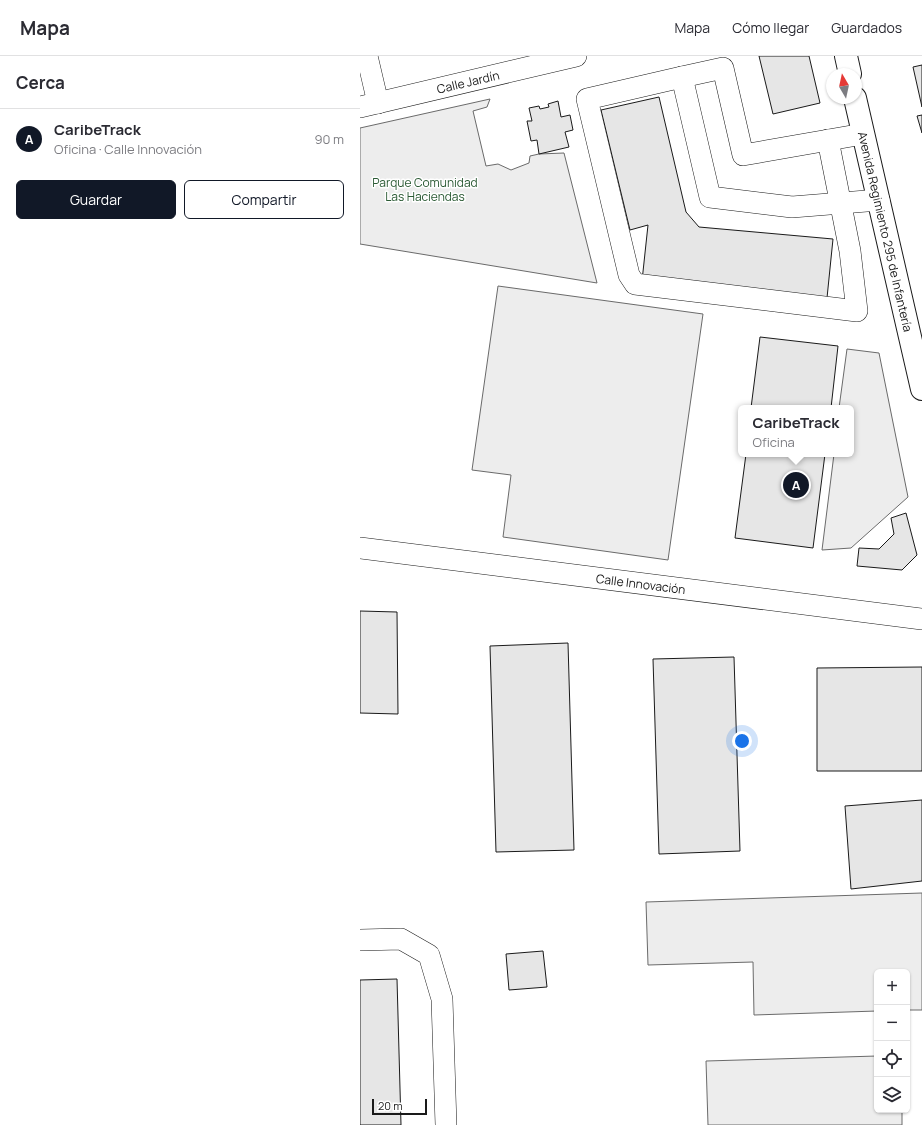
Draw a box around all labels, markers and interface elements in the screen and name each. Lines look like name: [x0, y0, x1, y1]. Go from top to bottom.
text: Mapa: [20, 15, 70, 41]
text: Mapa: [675, 18, 710, 37]
text: Cómo llegar: [732, 18, 809, 37]
text: Guardados: [831, 18, 902, 37]
street label: Calle Jardín: [435, 66, 501, 97]
north arrow: [826, 68, 862, 104]
text: Cerca: [16, 71, 65, 94]
text: CaribeTrack: [54, 119, 141, 140]
text: A: [25, 130, 33, 148]
text: 90 m: [314, 130, 344, 148]
street label: Avenida Regimiento 295 de Infantería: [854, 130, 917, 333]
text: Oficina · Calle Innovación: [54, 140, 202, 158]
park label: Parque Comunidad Las Haciendas: [372, 174, 478, 205]
button: Guardar: [16, 180, 176, 219]
button: Compartir: [184, 180, 344, 219]
popup: [738, 405, 854, 457]
text: CaribeTrack: [753, 412, 839, 433]
text: Oficina: [753, 433, 795, 451]
pin: A: [783, 470, 809, 500]
street label: Calle Innovación: [595, 569, 687, 598]
your location: [732, 731, 752, 751]
map controls: [874, 969, 910, 1113]
button: +: [874, 969, 910, 1005]
button: −: [874, 1005, 910, 1041]
button: locate: [874, 1041, 910, 1077]
button: layers: [874, 1077, 910, 1113]
scale bar: [372, 1097, 427, 1116]
text: 20 m: [378, 1098, 403, 1113]

